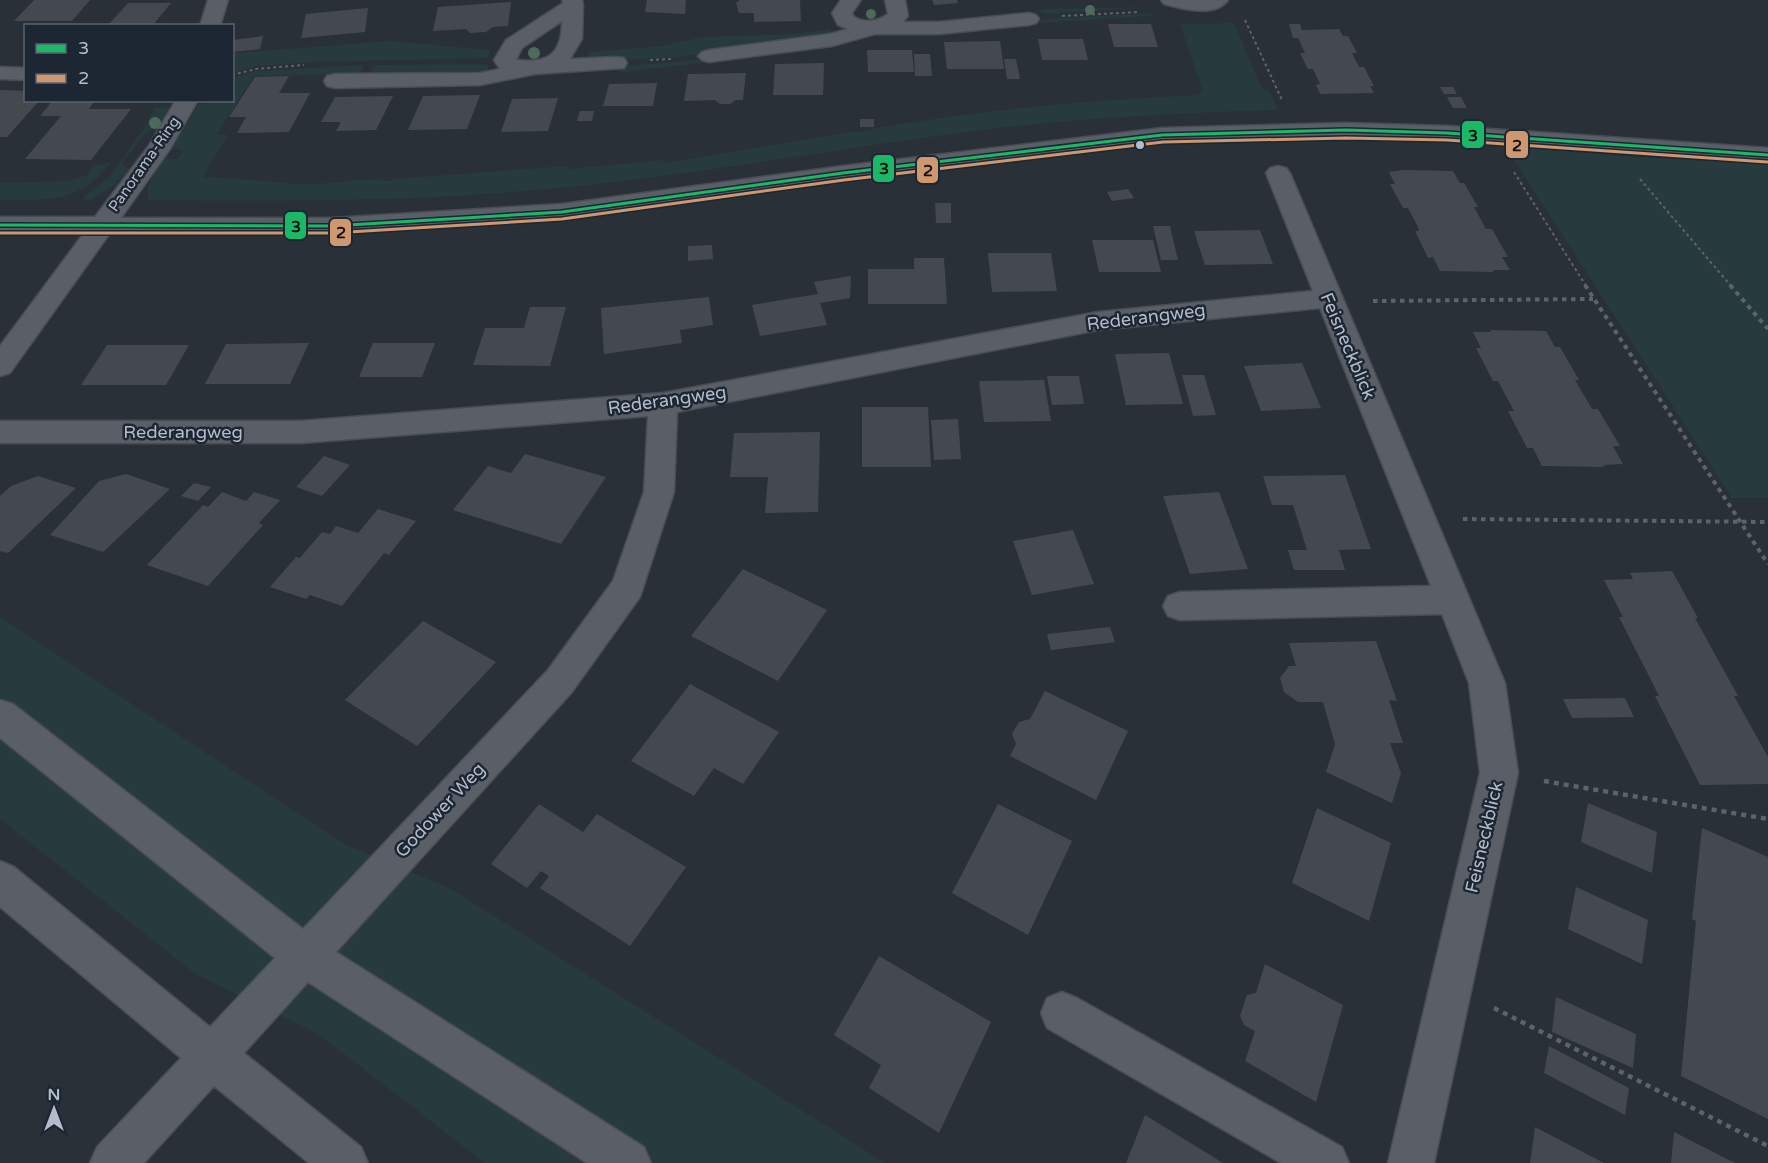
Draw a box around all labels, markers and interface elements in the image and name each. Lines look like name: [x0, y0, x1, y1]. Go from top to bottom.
legend: [24, 24, 234, 102]
text: 3: [78, 37, 89, 59]
text: 2: [78, 67, 89, 89]
street label: Panorama-Ring: [105, 113, 183, 215]
line badge: 3: [1461, 120, 1485, 149]
text: 3: [1468, 126, 1478, 146]
line badge: 2: [1505, 130, 1529, 159]
text: 2: [1512, 136, 1522, 156]
unlabelled marker: [1134, 139, 1146, 151]
line badge: 3: [872, 154, 895, 183]
line badge: 2: [916, 156, 939, 184]
text: 3: [879, 159, 889, 179]
text: 2: [923, 161, 933, 181]
line badge: 3: [284, 211, 307, 240]
text: 3: [291, 217, 301, 237]
line badge: 2: [329, 218, 352, 247]
text: 2: [336, 223, 346, 243]
street label: Feisneckblick: [1316, 289, 1380, 403]
street label: Rederangweg: [1085, 299, 1207, 335]
street label: Rederangweg: [606, 381, 728, 419]
street label: Rederangweg: [123, 421, 243, 443]
street label: Godower Weg: [390, 758, 490, 862]
street label: Feisneckblick: [1460, 779, 1508, 895]
north arrow: [24, 1079, 84, 1139]
text: N: [48, 1085, 60, 1105]

